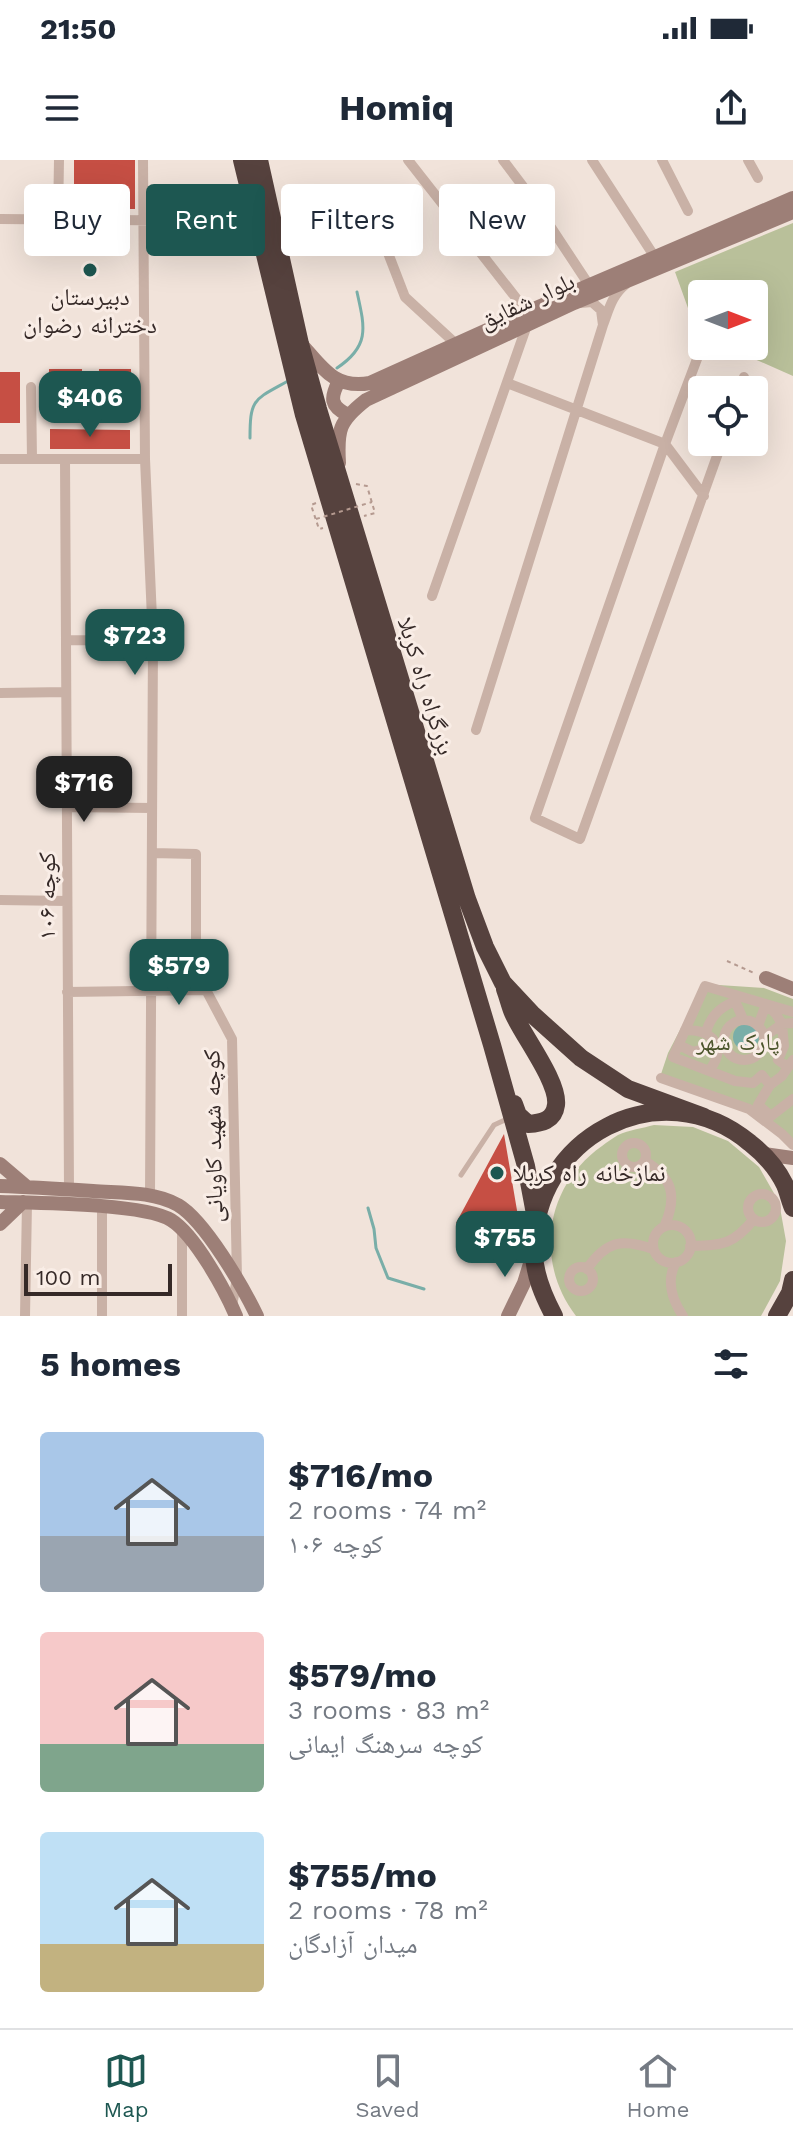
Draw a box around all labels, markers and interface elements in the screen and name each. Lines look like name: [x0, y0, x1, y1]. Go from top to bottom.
text: 21:50: [40, 11, 117, 46]
icon: menu: [40, 86, 84, 130]
icon: share: [709, 86, 753, 130]
text: Homiq: [339, 87, 454, 129]
chip: Buy: [24, 184, 130, 256]
chip: Rent: [146, 184, 265, 256]
chip: Filters: [281, 184, 423, 256]
chip: New: [439, 184, 555, 256]
marker: دبیرستان دخترانه رضوان: [81, 261, 99, 279]
street label: بلوار شقایق: [475, 267, 579, 335]
north arrow: [688, 280, 768, 360]
map controls: [688, 280, 768, 456]
place label: دبیرستان دخترانه رضوان: [23, 283, 157, 339]
pin: $406: [43, 371, 137, 439]
button: locate: [688, 376, 768, 456]
text: $406: [57, 382, 123, 412]
pin: $723: [88, 609, 182, 677]
street label: بزرگراه راه کربلا: [392, 614, 460, 758]
text: $723: [103, 620, 167, 650]
pin: $716: [37, 756, 131, 824]
text: $716: [54, 767, 114, 797]
street label: کوچه ۱۰۶: [33, 852, 61, 940]
pin: $579: [132, 939, 226, 1007]
text: $579: [148, 950, 210, 980]
park label: پارک شهر: [695, 1028, 780, 1056]
street label: کوچه شهید کاویانی: [197, 1049, 229, 1223]
place label: نمازخانه راه کربلا: [513, 1159, 666, 1187]
marker: نمازخانه راه کربلا: [488, 1164, 506, 1182]
pin: $755: [458, 1211, 552, 1279]
text: $755: [474, 1222, 536, 1252]
scale bar: [24, 1260, 172, 1296]
text: 100 m: [36, 1265, 100, 1290]
icon: filters: [709, 1342, 753, 1386]
text: 5 homes: [40, 1344, 181, 1384]
text: $716/mo: [288, 1455, 433, 1495]
icon: home: [104, 1464, 200, 1560]
text: 2 rooms · 74 m²: [288, 1495, 486, 1525]
text: کوچه ۱۰۶: [288, 1529, 383, 1559]
text: $579/mo: [288, 1655, 437, 1695]
icon: home: [104, 1664, 200, 1760]
text: 3 rooms · 83 m²: [288, 1695, 489, 1725]
text: کوچه سرهنگ ایمانی: [288, 1729, 483, 1759]
text: $755/mo: [288, 1855, 437, 1895]
icon: home: [104, 1864, 200, 1960]
text: 2 rooms · 78 m²: [288, 1895, 488, 1925]
text: میدان آزادگان: [288, 1929, 418, 1959]
tab: Map: [104, 2049, 148, 2122]
tab: Saved: [356, 2049, 419, 2122]
tab: Home: [627, 2049, 689, 2122]

